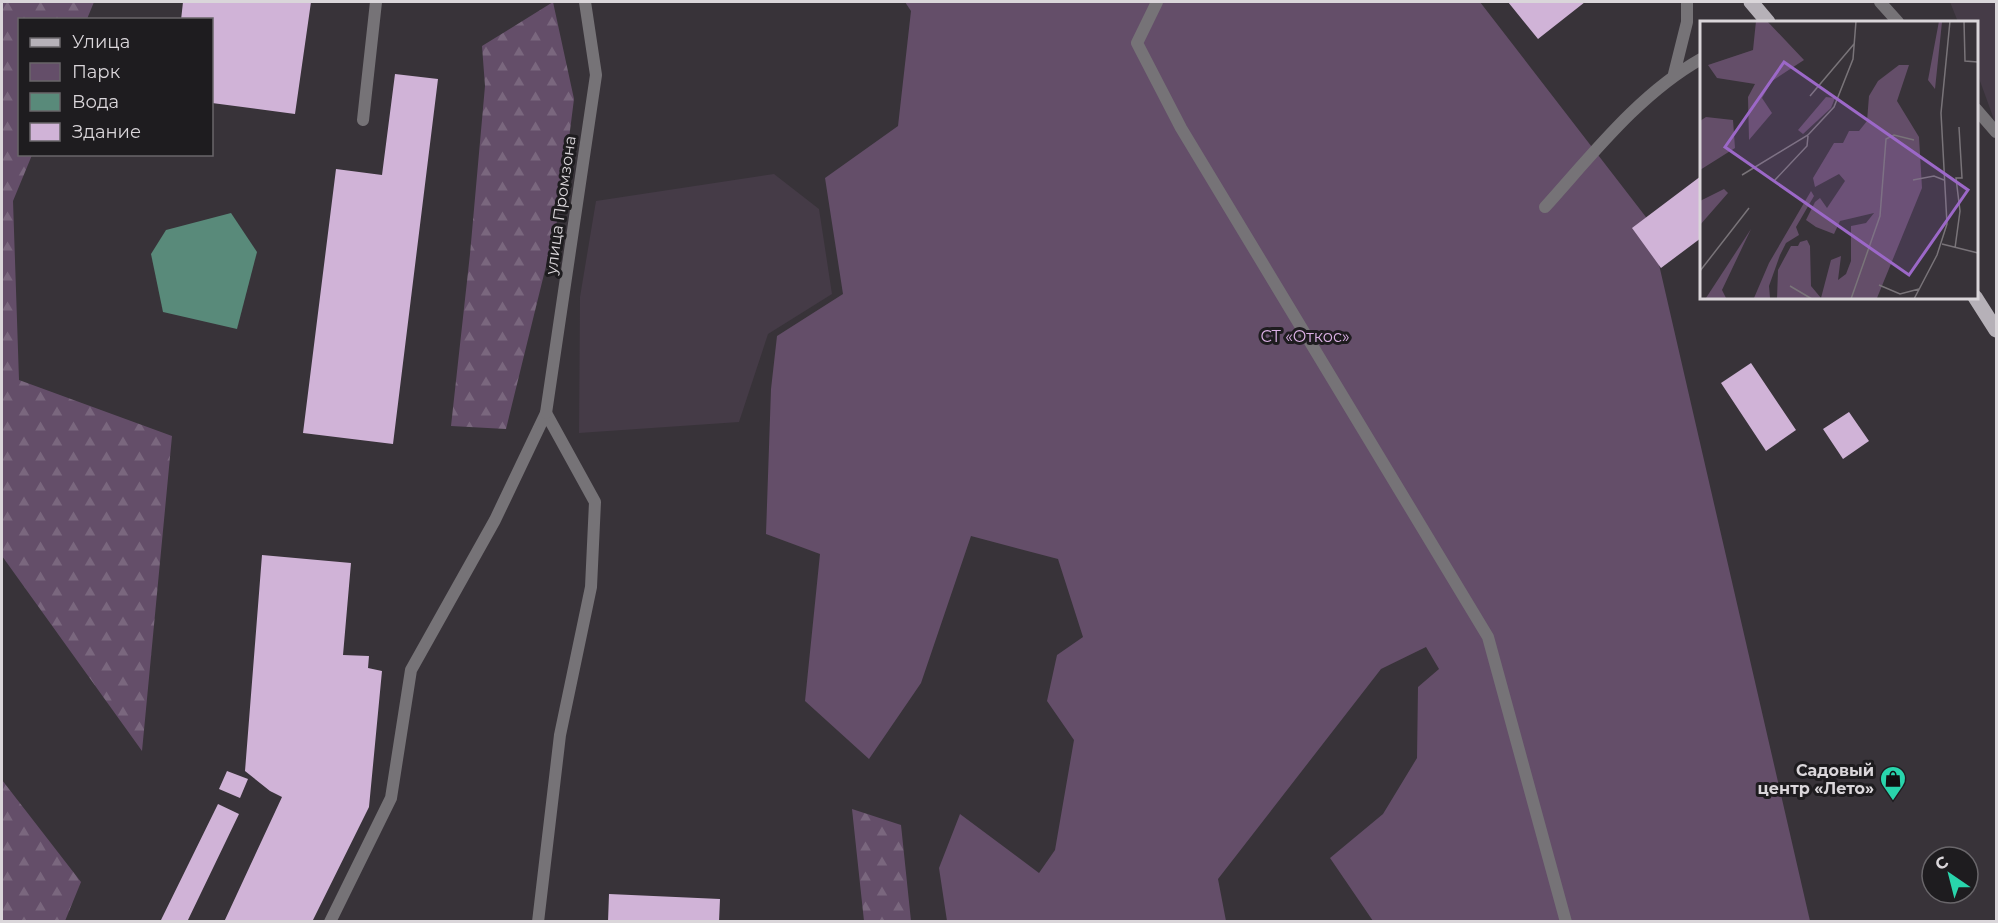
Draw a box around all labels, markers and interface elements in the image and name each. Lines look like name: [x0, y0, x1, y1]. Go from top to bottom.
legend: [18, 18, 213, 156]
inset map: [1700, 21, 1977, 298]
text: Улица: [72, 31, 130, 53]
text: Парк: [72, 61, 121, 83]
text: Вода: [72, 91, 119, 113]
text: Здание: [72, 121, 141, 143]
street label: улица Промзона: [541, 134, 580, 277]
park label: СТ «Откос»: [1260, 327, 1350, 346]
place label: Садовый центр «Лето»: [1758, 761, 1874, 798]
shop icon: Садовый центр «Лето»: [1878, 764, 1908, 802]
north arrow: [1920, 845, 1980, 905]
text: С: [1931, 852, 1952, 874]

